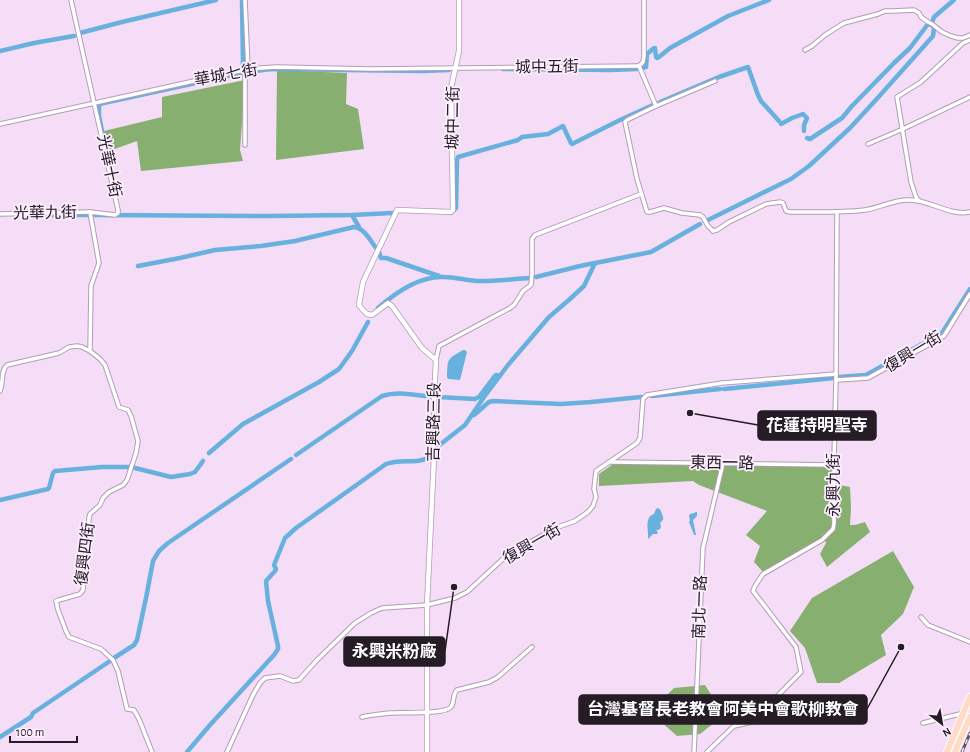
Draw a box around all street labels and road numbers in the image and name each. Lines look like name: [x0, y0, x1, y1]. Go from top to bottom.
street label: 城中五街: [515, 57, 579, 76]
street label: 華城七街: [193, 61, 259, 88]
street label: 城中二街: [443, 86, 462, 150]
street label: 光華十街: [95, 133, 124, 199]
street label: 光華九街: [13, 203, 77, 222]
street label: 復興一街: [881, 328, 945, 375]
street label: 吉興路三段: [424, 382, 443, 462]
street label: 東西一路: [690, 453, 754, 472]
street label: 永興九街: [825, 453, 842, 517]
street label: 復興一街: [500, 520, 564, 567]
street label: 復興四街: [72, 521, 97, 587]
street label: 南北一路: [690, 575, 709, 639]

